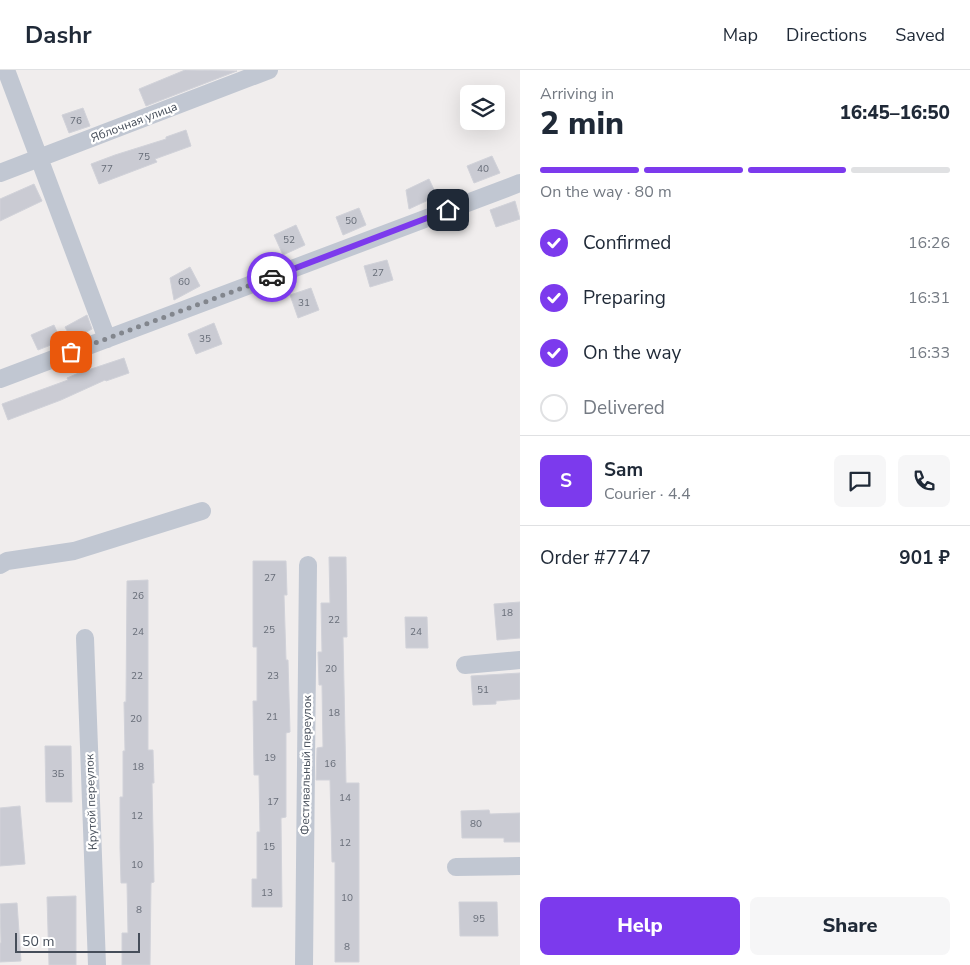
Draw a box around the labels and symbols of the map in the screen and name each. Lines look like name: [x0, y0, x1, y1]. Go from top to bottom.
street label: Яблочная улица: [88, 98, 180, 146]
house number: 76: [70, 114, 82, 128]
house number: 75: [138, 150, 150, 164]
house number: 77: [101, 162, 113, 176]
house number: 40: [477, 162, 489, 176]
pin: [427, 189, 469, 231]
house number: 50: [345, 214, 357, 228]
house number: 52: [283, 233, 295, 247]
courier: [247, 252, 297, 302]
house number: 27: [372, 266, 384, 280]
house number: 60: [178, 275, 190, 289]
house number: 31: [298, 296, 310, 310]
pin: [50, 331, 92, 373]
house number: 35: [199, 332, 211, 346]
house number: 27: [264, 571, 276, 585]
house number: 26: [132, 589, 144, 603]
house number: 18: [501, 606, 513, 620]
house number: 22: [328, 613, 340, 627]
house number: 25: [263, 623, 275, 637]
house number: 24: [132, 625, 144, 639]
house number: 24: [410, 625, 422, 639]
house number: 20: [325, 662, 337, 676]
house number: 22: [131, 669, 143, 683]
house number: 23: [267, 669, 279, 683]
house number: 51: [477, 683, 489, 697]
street label: Фестивальный переулок: [297, 694, 315, 835]
house number: 18: [328, 706, 340, 720]
house number: 21: [266, 710, 278, 724]
house number: 20: [130, 712, 142, 726]
house number: 19: [264, 751, 276, 765]
street label: Крутой переулок: [81, 753, 101, 850]
house number: 16: [324, 757, 336, 771]
house number: 18: [132, 760, 144, 774]
house number: 3Б: [52, 767, 65, 781]
house number: 14: [339, 791, 351, 805]
house number: 17: [267, 795, 279, 809]
house number: 12: [131, 809, 143, 823]
house number: 80: [470, 817, 482, 831]
house number: 12: [339, 836, 351, 850]
house number: 15: [263, 840, 275, 854]
house number: 10: [131, 858, 143, 872]
house number: 13: [261, 886, 273, 900]
house number: 10: [341, 891, 353, 905]
house number: 8: [136, 903, 142, 917]
house number: 95: [473, 912, 485, 926]
scale bar: [15, 930, 140, 953]
house number: 8: [344, 940, 350, 954]

